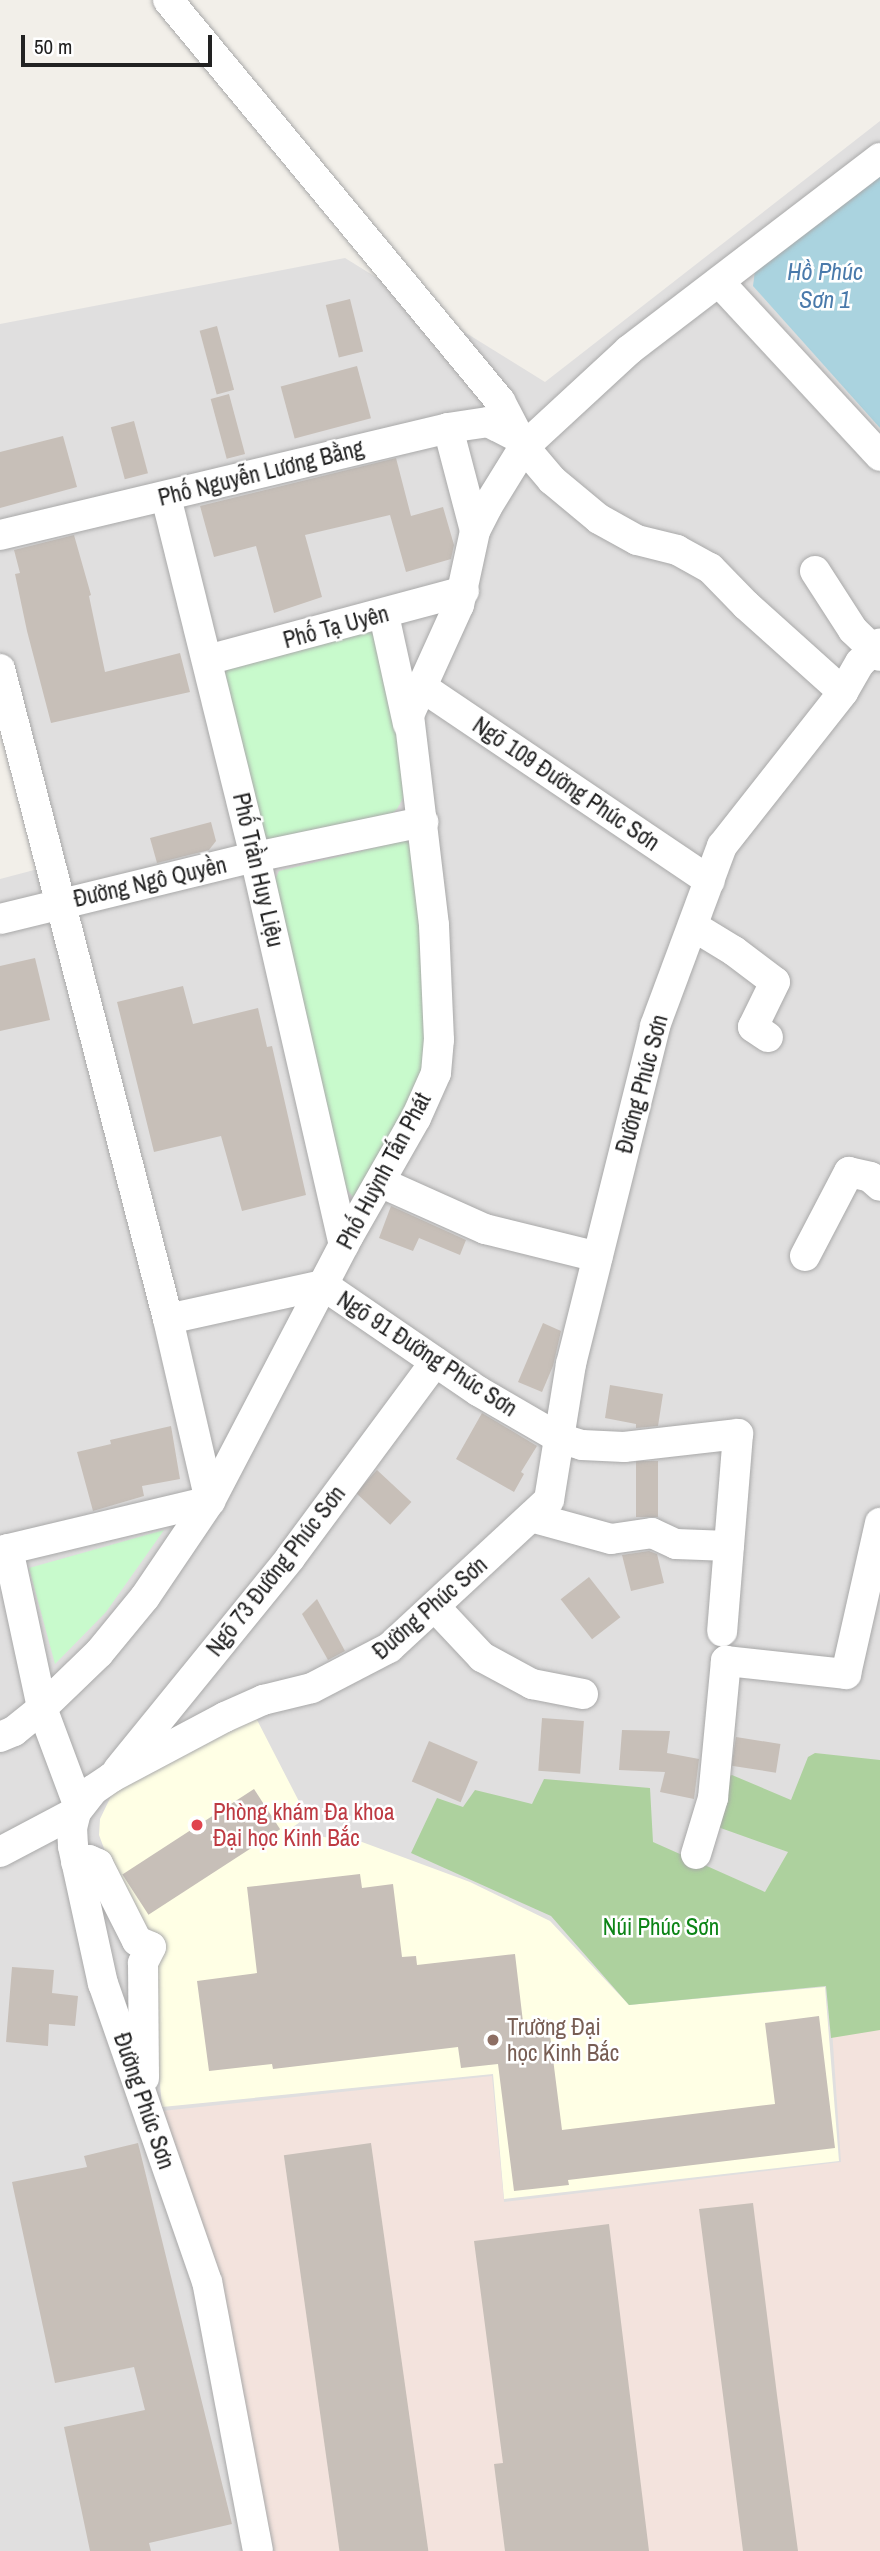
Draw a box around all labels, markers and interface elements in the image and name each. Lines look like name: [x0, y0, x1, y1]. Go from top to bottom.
scale bar: [24, 21, 215, 65]
text: 50 m: [34, 32, 72, 61]
water label: Hồ Phúc Sơn 1: [787, 258, 863, 314]
street label: Phố Nguyễn Lương Bằng: [155, 434, 367, 512]
street label: Phố Tạ Uyên: [280, 600, 392, 654]
street label: Ngõ 109 Đường Phúc Sơn: [467, 711, 665, 857]
street label: Phố Trần Huy Liệu: [227, 790, 289, 950]
street label: Đường Ngô Quyền: [71, 851, 229, 913]
street label: Đường Phúc Sơn: [610, 1012, 674, 1156]
street label: Phố Huỳnh Tấn Phát: [331, 1088, 437, 1254]
street label: Ngõ 91 Đường Phúc Sơn: [332, 1286, 522, 1422]
street label: Ngõ 73 Đường Phúc Sơn: [201, 1480, 351, 1662]
street label: Đường Phúc Sơn: [367, 1551, 493, 1665]
place label: Phòng khám Đa khoa Đại học Kinh Bắc: [213, 1798, 394, 1852]
marker: Phòng khám Đa khoa Đại học Kinh Bắc: [187, 1815, 207, 1835]
park label: Núi Phúc Sơn: [603, 1913, 719, 1941]
place label: Trường Đại học Kinh Bắc: [507, 2013, 619, 2067]
street label: Đường Phúc Sơn: [108, 2029, 180, 2173]
marker: Trường Đại học Kinh Bắc: [485, 2032, 501, 2048]

